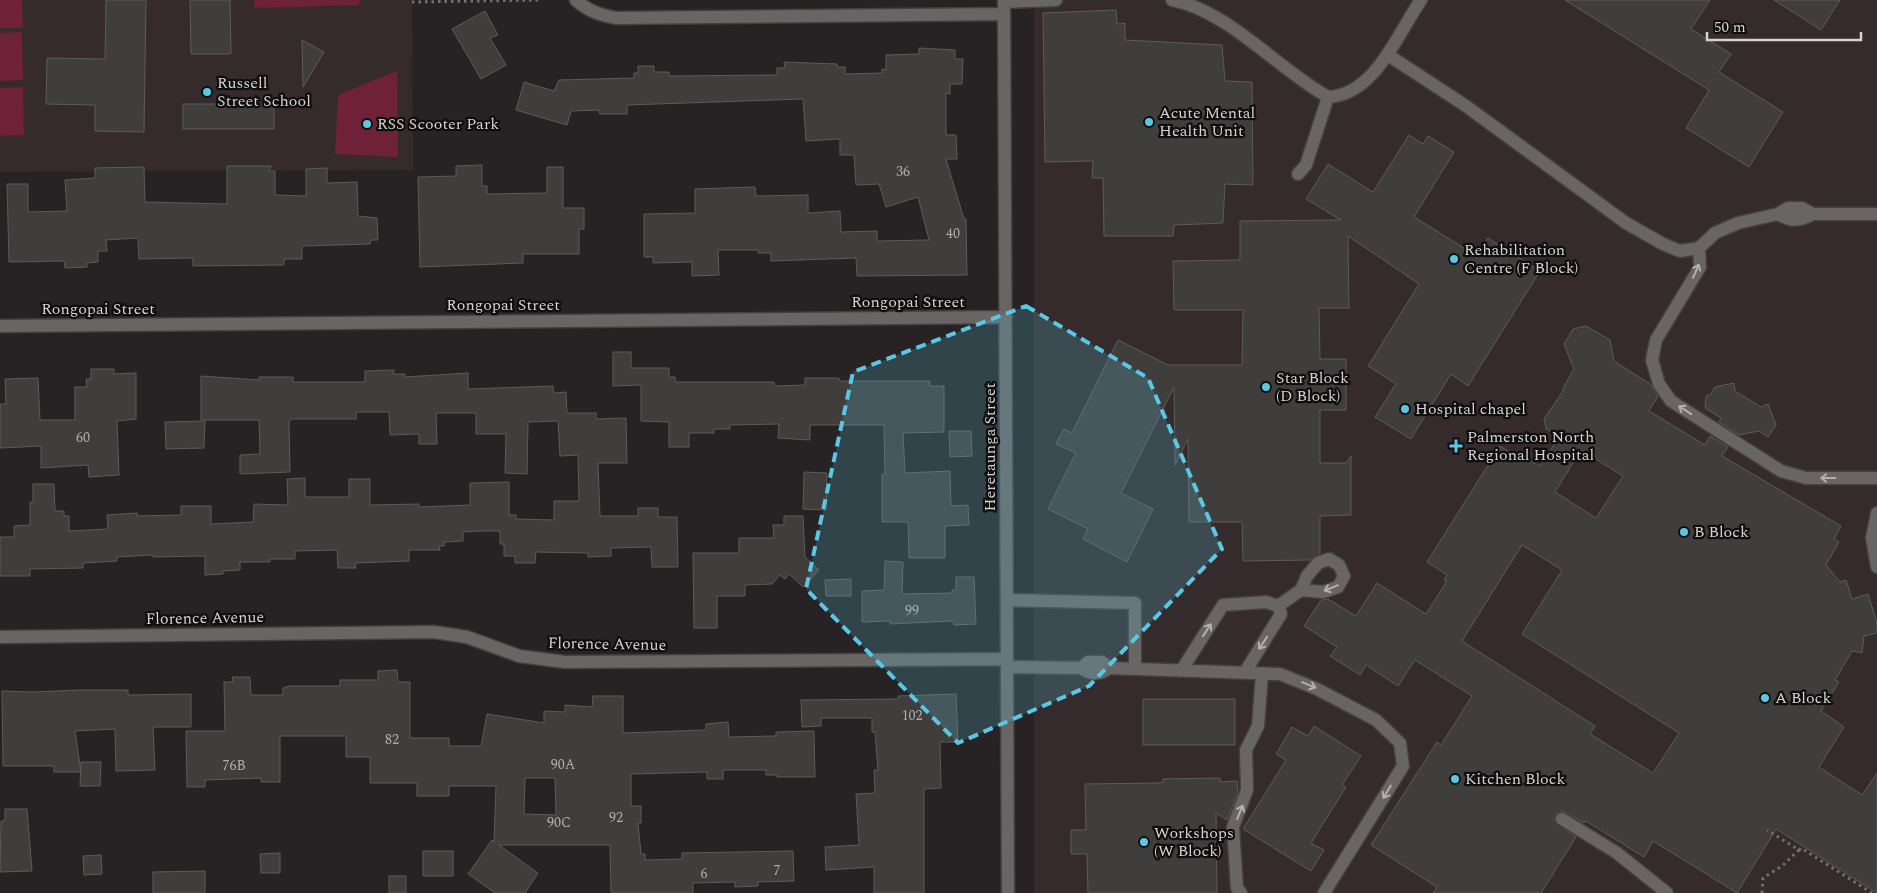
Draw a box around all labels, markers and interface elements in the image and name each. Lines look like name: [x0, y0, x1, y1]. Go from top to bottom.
scale bar: [1707, 10, 1861, 42]
text: 50 m: [1714, 16, 1746, 39]
place label: Russell Street School: [217, 71, 311, 113]
marker: Russell Street School: [201, 86, 213, 98]
place label: Acute Mental Health Unit: [1159, 101, 1255, 143]
place label: RSS Scooter Park: [377, 112, 499, 136]
marker: Acute Mental Health Unit: [1143, 116, 1155, 128]
marker: RSS Scooter Park: [361, 118, 373, 130]
house number: 36: [896, 161, 910, 182]
house number: 40: [946, 223, 960, 244]
place label: Rehabilitation Centre (F Block): [1464, 238, 1578, 280]
marker: Rehabilitation Centre (F Block): [1448, 253, 1460, 265]
one-way arrow: [1691, 263, 1701, 278]
street label: Rongopai Street: [851, 290, 965, 314]
street label: Rongopai Street: [446, 293, 560, 317]
street label: Rongopai Street: [41, 297, 155, 321]
place label: Star Block (D Block): [1276, 366, 1349, 408]
marker: Star Block (D Block): [1260, 381, 1272, 393]
street label: Heretaunga Street: [978, 382, 1002, 511]
place label: Hospital chapel: [1415, 397, 1526, 421]
marker: Hospital chapel: [1399, 403, 1411, 415]
one-way arrow: [1678, 405, 1692, 415]
place label: Palmerston North Regional Hospital: [1467, 425, 1594, 467]
house number: 60: [76, 427, 90, 448]
marker: Palmerston North Regional Hospital: [1449, 439, 1463, 453]
one-way arrow: [1821, 473, 1837, 483]
place label: B Block: [1694, 520, 1749, 544]
marker: B Block: [1678, 526, 1690, 538]
one-way arrow: [1324, 584, 1339, 594]
house number: 99: [905, 600, 919, 621]
street label: Florence Avenue: [146, 605, 264, 631]
one-way arrow: [1202, 623, 1212, 637]
street label: Florence Avenue: [548, 631, 666, 657]
one-way arrow: [1258, 636, 1268, 650]
one-way arrow: [1301, 681, 1316, 691]
place label: A Block: [1775, 686, 1831, 710]
marker: A Block: [1759, 692, 1771, 704]
house number: 102: [902, 705, 923, 726]
house number: 82: [385, 729, 399, 750]
house number: 90A: [551, 754, 576, 775]
house number: 76B: [222, 755, 246, 776]
place label: Kitchen Block: [1465, 767, 1566, 791]
marker: Kitchen Block: [1449, 773, 1461, 785]
one-way arrow: [1382, 784, 1392, 798]
one-way arrow: [1236, 805, 1245, 820]
house number: 92: [609, 807, 623, 828]
house number: 90C: [547, 812, 571, 833]
place label: Workshops (W Block): [1154, 821, 1234, 863]
marker: Workshops (W Block): [1138, 836, 1150, 848]
house number: 7: [774, 860, 781, 881]
house number: 6: [701, 863, 708, 884]

